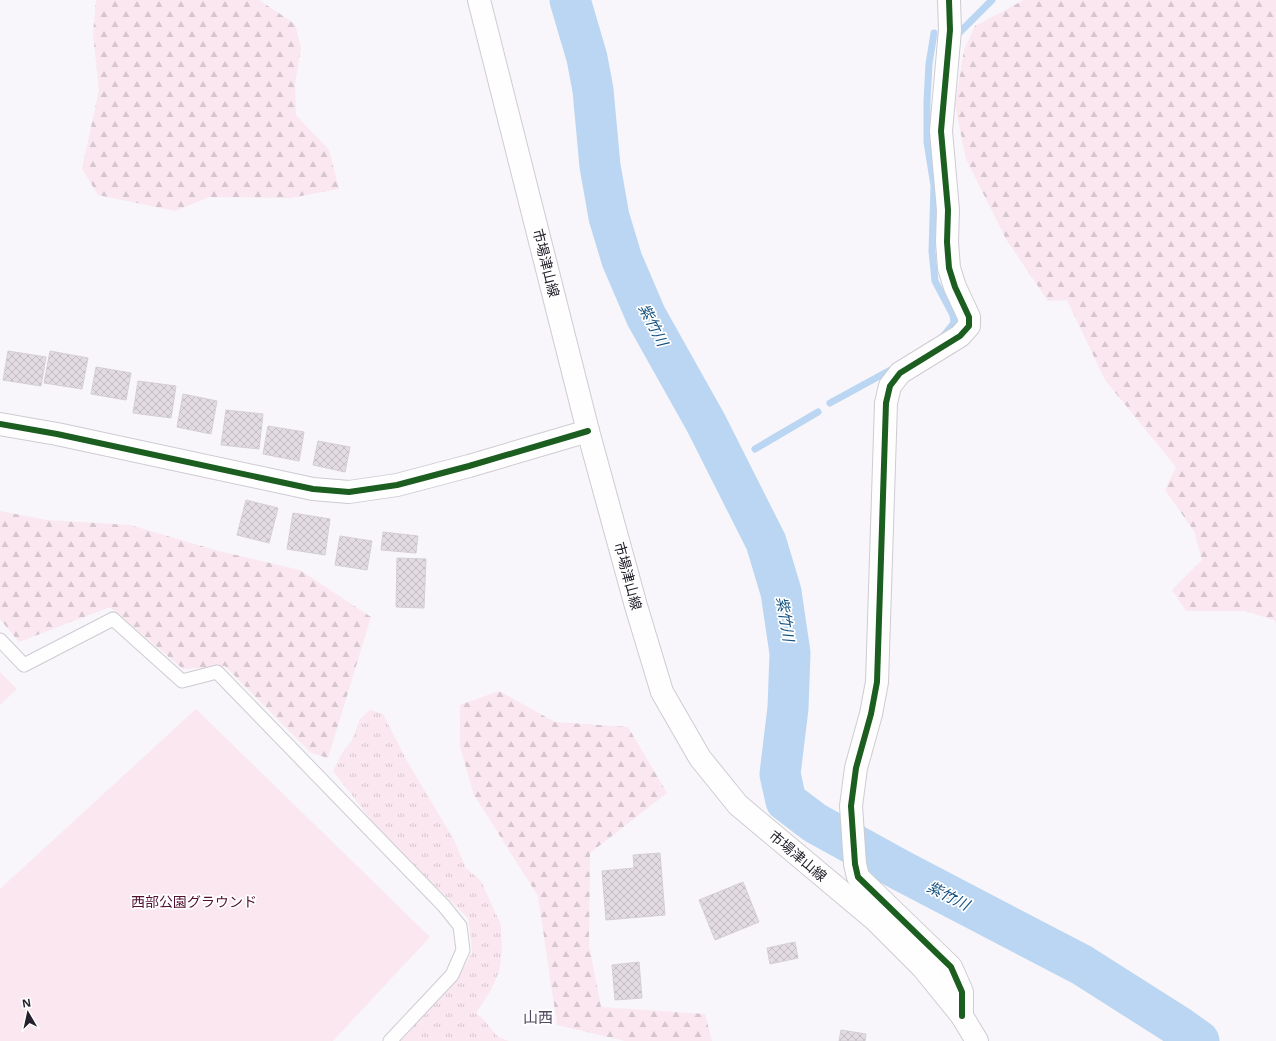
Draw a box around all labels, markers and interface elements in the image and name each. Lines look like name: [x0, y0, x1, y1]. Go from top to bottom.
street label: 市場津山線: [529, 227, 564, 299]
water label: 紫竹川: [635, 300, 674, 351]
street label: 市場津山線: [610, 540, 647, 612]
water label: 紫竹川: [773, 595, 800, 645]
street label: 市場津山線: [765, 826, 831, 885]
water label: 紫竹川: [924, 876, 975, 915]
park label: 西部公園グラウンド: [131, 892, 257, 911]
north arrow: [8, 993, 48, 1033]
text: N: [21, 995, 32, 1011]
district label: 山西: [523, 1007, 553, 1027]

